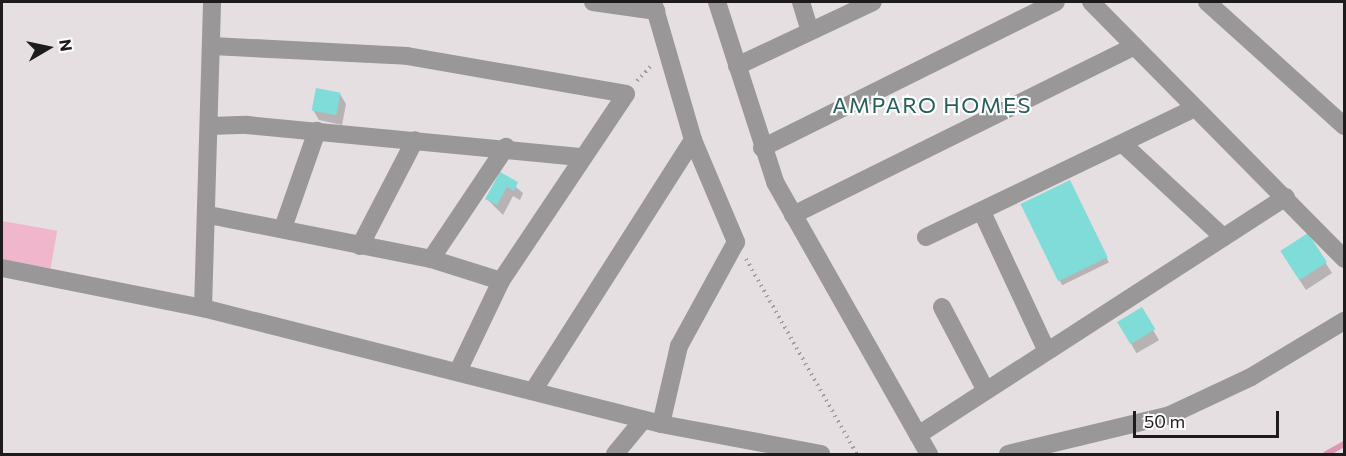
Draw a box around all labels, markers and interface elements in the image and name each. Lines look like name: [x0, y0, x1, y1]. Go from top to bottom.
north arrow: [18, 18, 78, 78]
text: N: [56, 38, 77, 53]
district label: AMPARO HOMES: [832, 92, 1032, 118]
scale bar: [1136, 399, 1282, 437]
text: 50 m: [1144, 410, 1185, 432]

